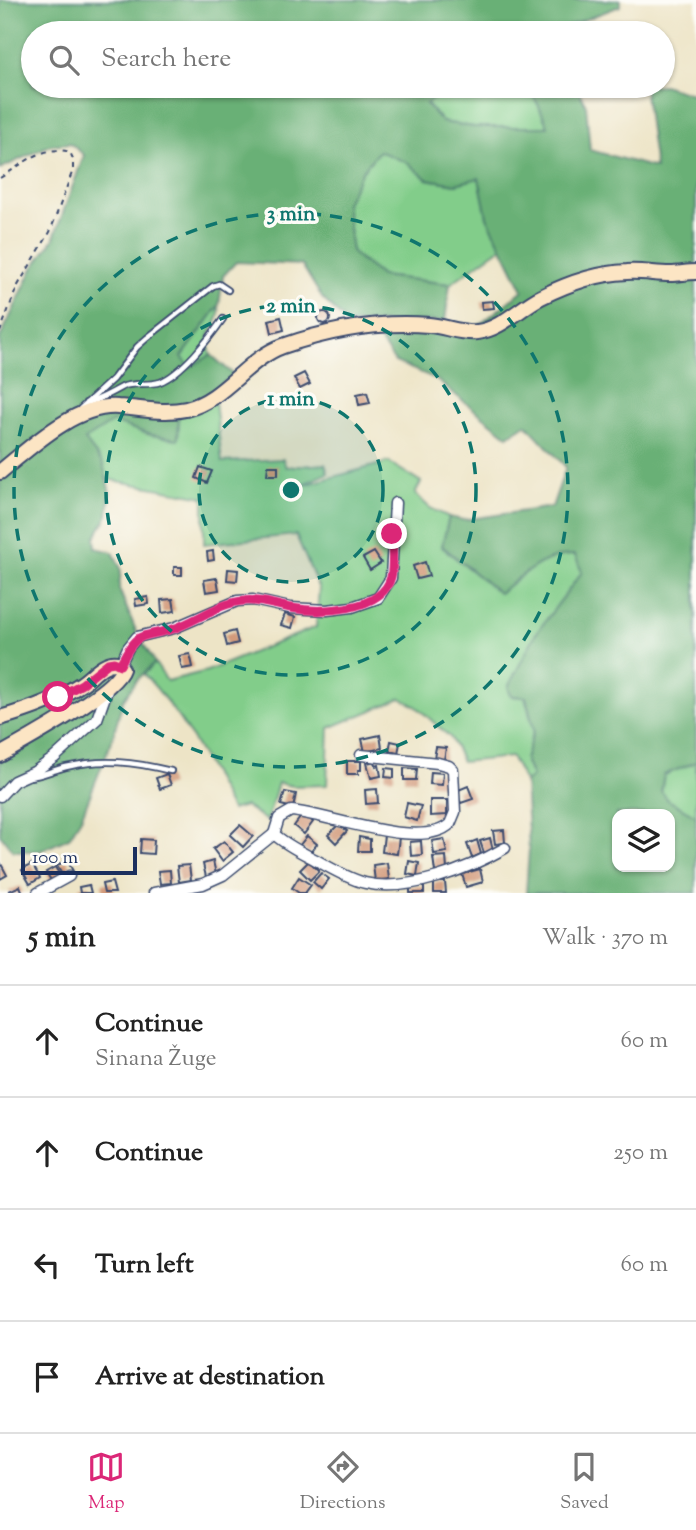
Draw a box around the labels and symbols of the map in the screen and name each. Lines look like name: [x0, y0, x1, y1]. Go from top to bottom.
text: 3 min: [267, 200, 316, 230]
text: 2 min: [266, 292, 317, 322]
text: 1 min: [267, 385, 315, 415]
centre of rings: [279, 478, 303, 502]
route end: [376, 518, 407, 549]
route start: [42, 681, 73, 712]
scale bar: [21, 844, 136, 876]

